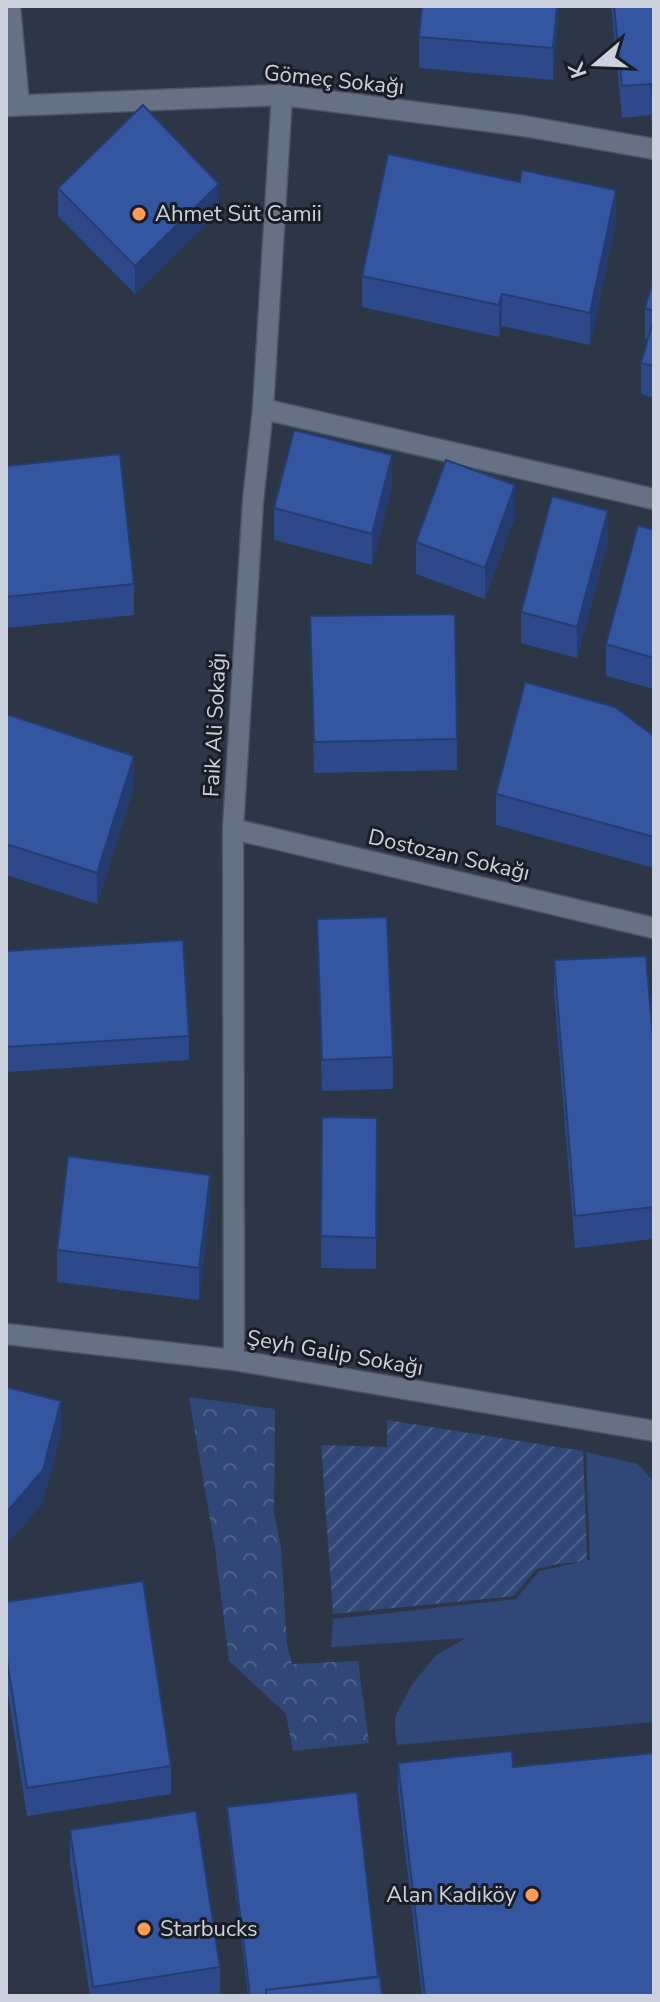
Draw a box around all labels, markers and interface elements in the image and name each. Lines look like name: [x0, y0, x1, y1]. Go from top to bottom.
north arrow: [556, 24, 636, 104]
text: K: [561, 57, 595, 82]
street label: Gömeç Sokağı: [262, 58, 406, 102]
place label: Ahmet Süt Camii: [155, 199, 322, 229]
marker: Ahmet Süt Camii: [130, 205, 148, 223]
street label: Faik Ali Sokağı: [196, 652, 234, 798]
street label: Dostozan Sokağı: [365, 822, 533, 888]
street label: Şeyh Galip Sokağı: [244, 1323, 426, 1383]
place label: Alan Kadıköy: [386, 1880, 517, 1910]
marker: Alan Kadıköy: [523, 1886, 541, 1904]
place label: Starbucks: [160, 1914, 257, 1944]
marker: Starbucks: [135, 1920, 153, 1938]

